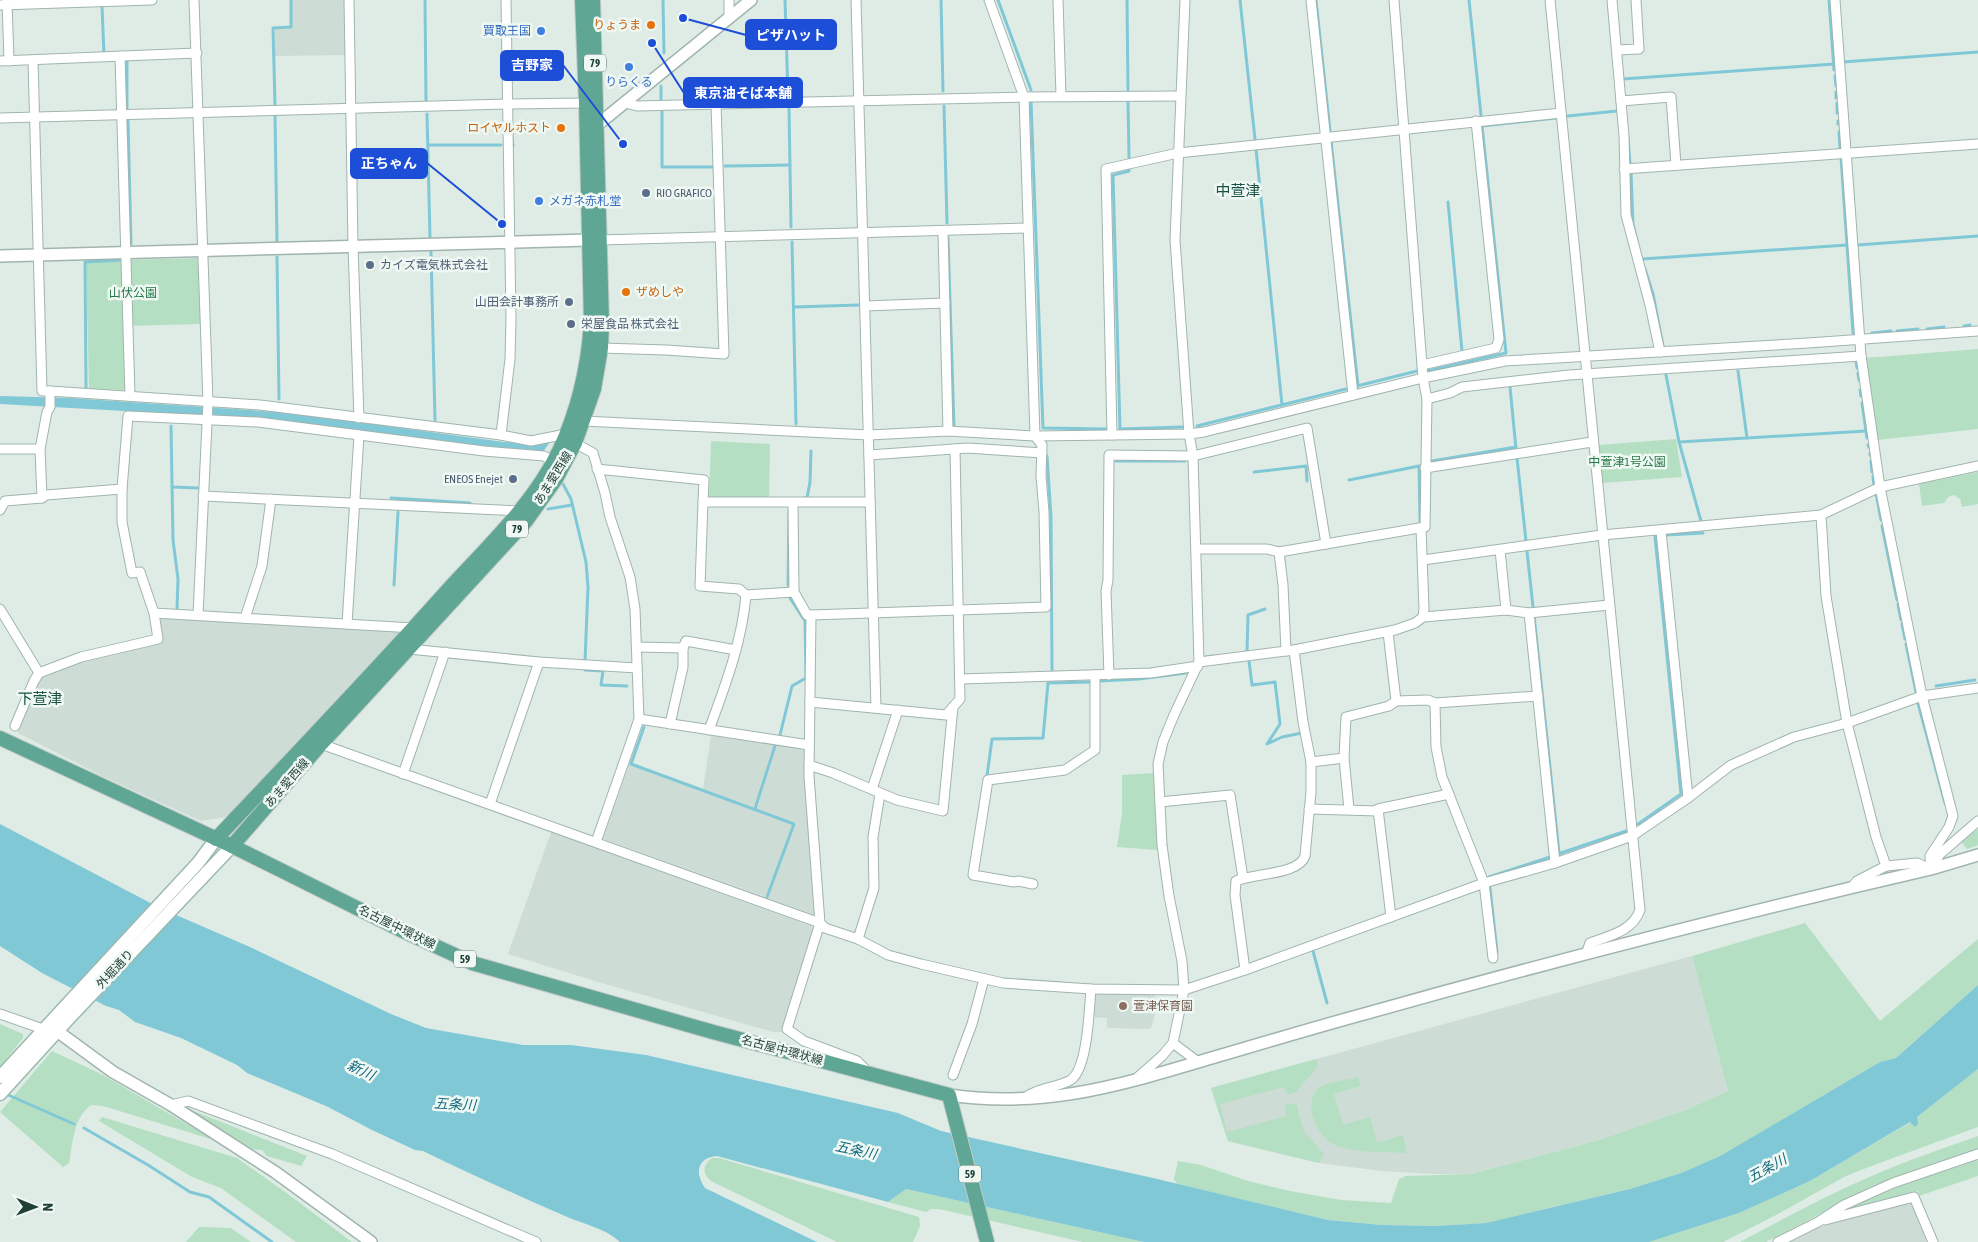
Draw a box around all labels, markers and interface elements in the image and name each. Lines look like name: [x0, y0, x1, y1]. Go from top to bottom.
place label: りょうま: [593, 18, 641, 32]
marker: りょうま: [645, 19, 657, 31]
callout: ピザハット: [746, 20, 836, 49]
place label: 買取王国: [483, 24, 531, 38]
marker: 買取王国: [535, 25, 547, 37]
text: ピザハット: [756, 27, 826, 43]
callout: 吉野家: [501, 51, 563, 80]
road number: 79: [584, 54, 606, 72]
text: 吉野家: [511, 57, 553, 73]
marker: りらくる: [623, 61, 635, 73]
place label: りらくる: [605, 75, 653, 89]
callout: 東京油そば本舗: [684, 78, 802, 107]
text: 東京油そば本舗: [694, 85, 792, 101]
place label: ロイヤルホスト: [467, 121, 551, 135]
marker: ロイヤルホスト: [555, 122, 567, 134]
callout: 正ちゃん: [351, 149, 427, 178]
text: 正ちゃん: [361, 155, 417, 171]
district label: 中萱津: [1215, 182, 1261, 199]
place label: RIO GRAFICO: [656, 186, 712, 200]
marker: RIO GRAFICO: [640, 187, 652, 199]
place label: メガネ赤札堂: [549, 194, 621, 208]
marker: メガネ赤札堂: [533, 195, 545, 207]
place label: カイズ電気株式会社: [380, 258, 488, 272]
marker: カイズ電気株式会社: [364, 259, 376, 271]
place label: ザめしや: [636, 285, 684, 299]
park label: 山伏公園: [109, 286, 157, 300]
marker: ザめしや: [620, 286, 632, 298]
place label: 山田会計事務所: [475, 295, 559, 309]
marker: 山田会計事務所: [563, 296, 575, 308]
place label: 栄屋食品 株式会社: [581, 317, 679, 331]
marker: 栄屋食品 株式会社: [565, 318, 577, 330]
street label: あま愛西線: [531, 449, 575, 507]
park label: 中萱津1号公園: [1588, 455, 1666, 469]
place label: ENEOS Enejet: [444, 472, 504, 486]
marker: ENEOS Enejet: [507, 473, 519, 485]
road number: 79: [506, 520, 528, 538]
district label: 下萱津: [17, 690, 63, 707]
street label: あま愛西線: [262, 756, 312, 810]
street label: 名古屋中環状線: [356, 902, 438, 952]
street label: 外堀通り: [94, 947, 136, 991]
road number: 59: [454, 951, 476, 968]
place label: 萱津保育園: [1133, 999, 1193, 1013]
marker: 萱津保育園: [1117, 1000, 1129, 1012]
street label: 名古屋中環状線: [740, 1032, 824, 1068]
water label: 新川: [345, 1057, 379, 1084]
water label: 五条川: [434, 1095, 478, 1113]
water label: 五条川: [834, 1138, 880, 1163]
water label: 五条川: [1745, 1150, 1791, 1185]
road number: 59: [959, 1166, 981, 1182]
north arrow: [10, 1182, 60, 1232]
text: N: [40, 1203, 56, 1211]

